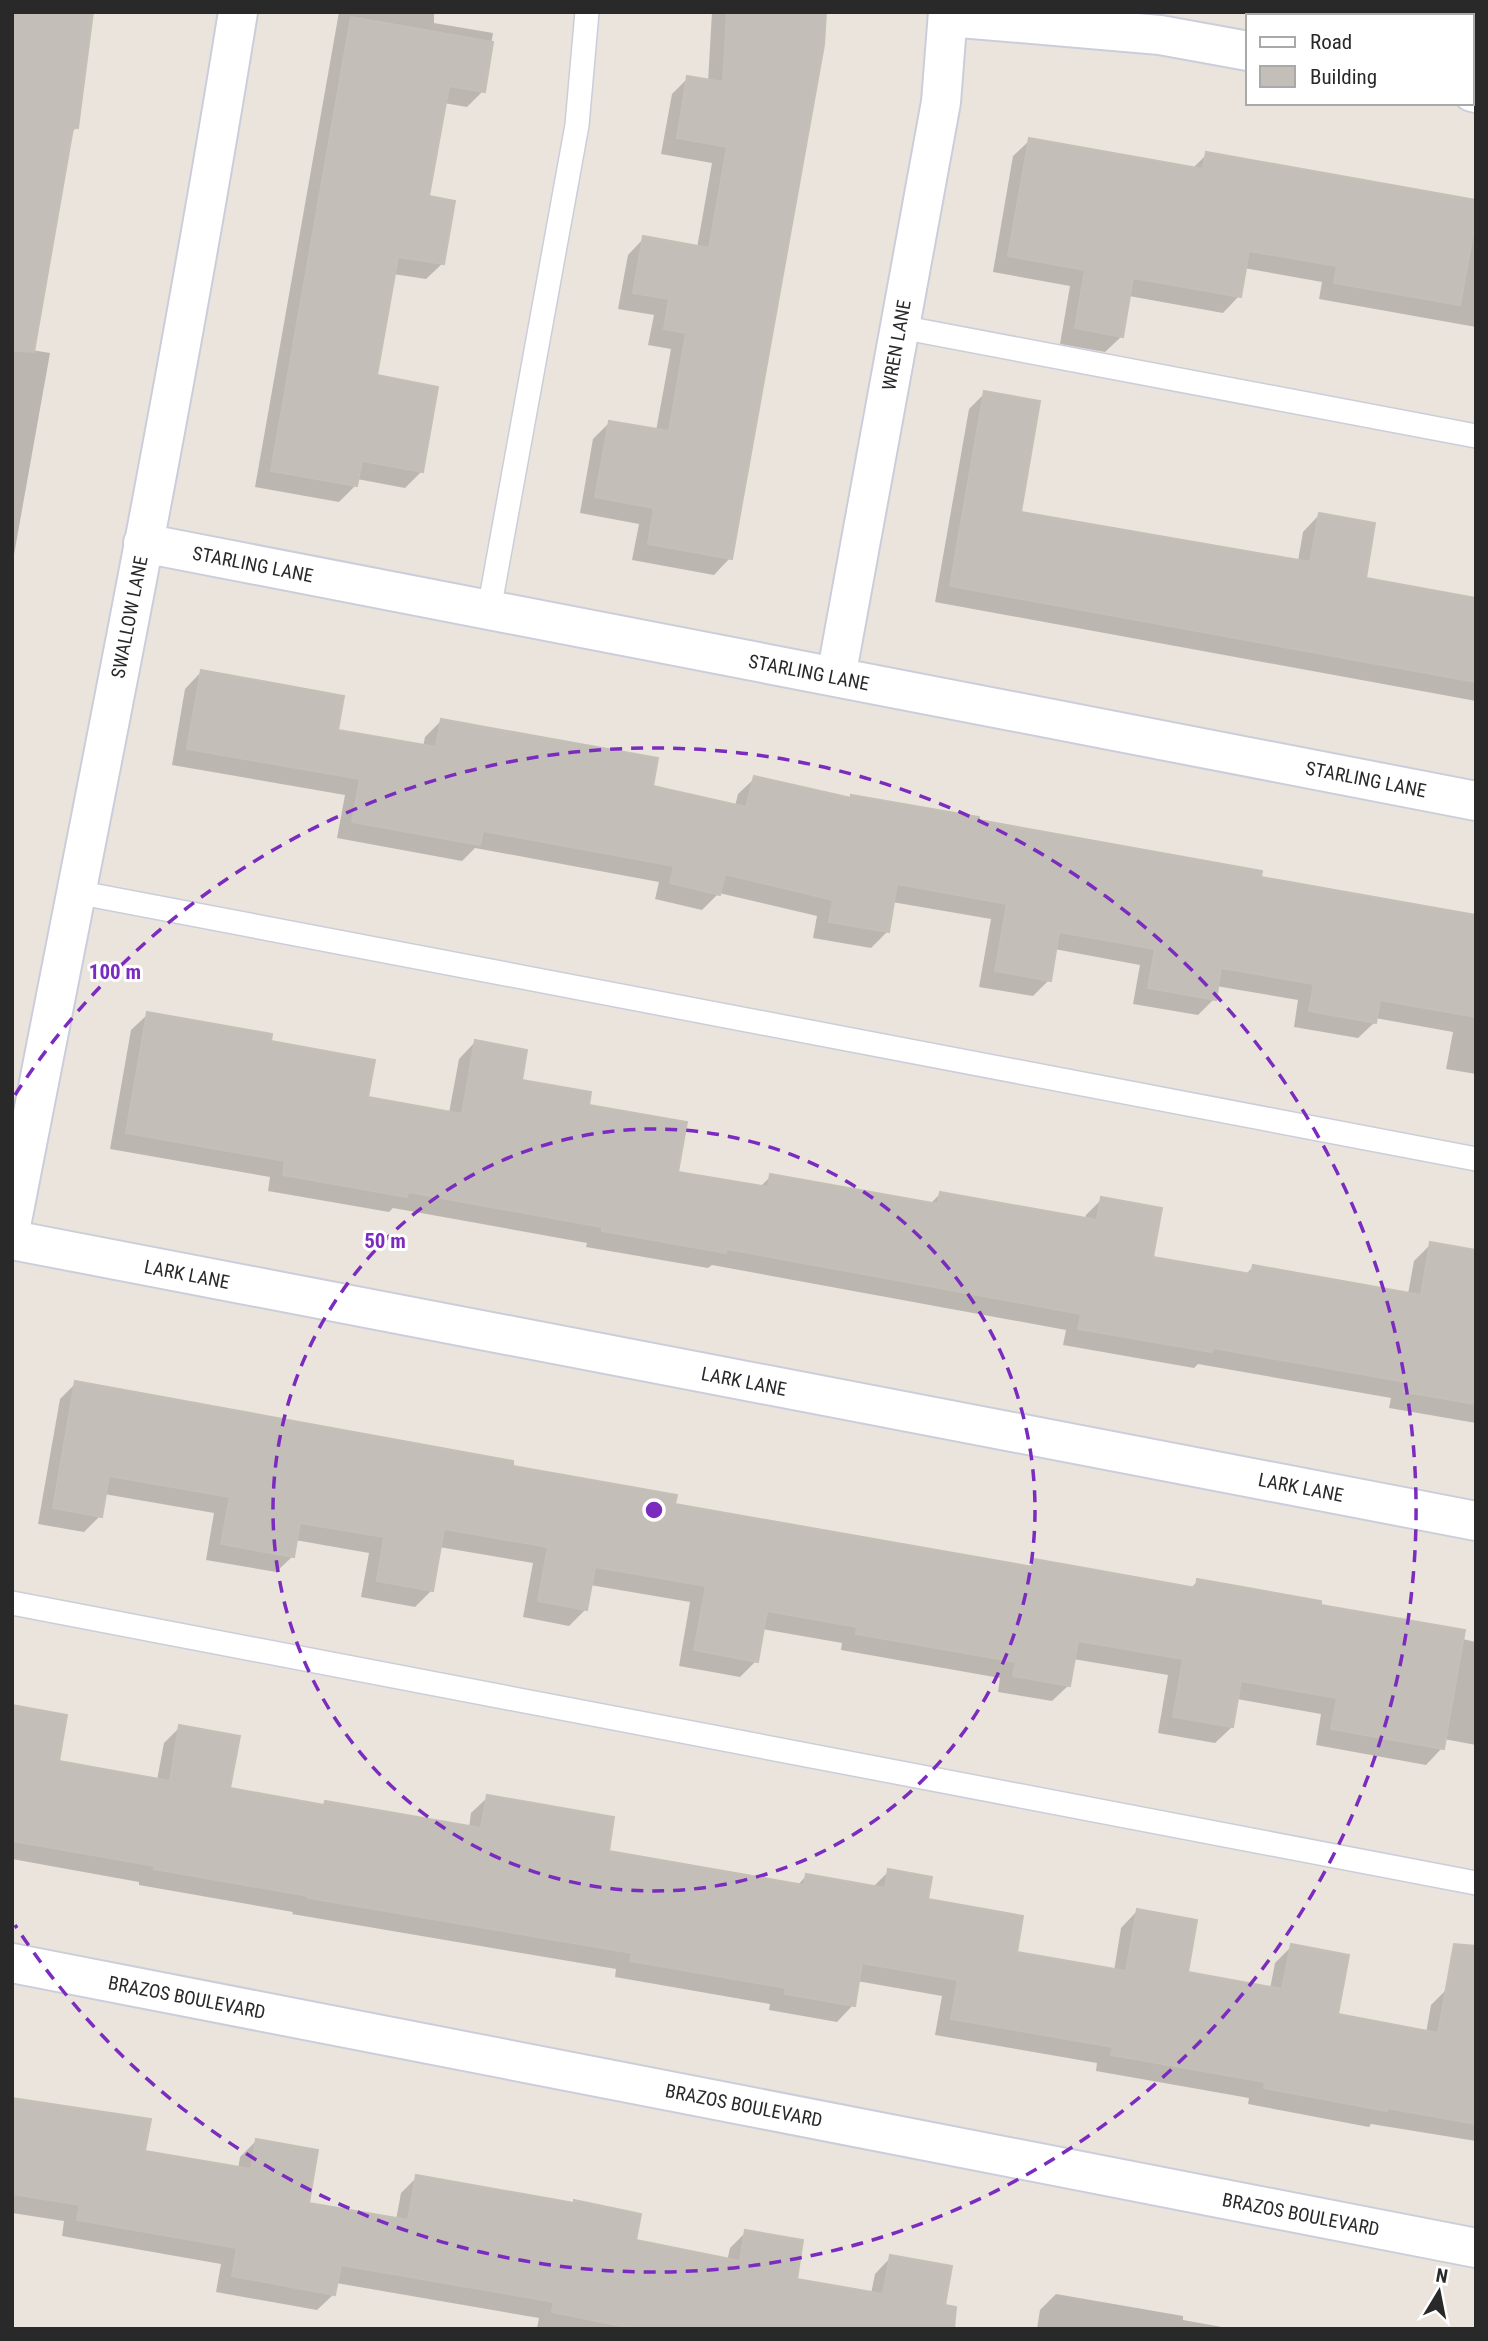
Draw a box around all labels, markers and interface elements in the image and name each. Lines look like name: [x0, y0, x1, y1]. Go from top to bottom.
legend: [1246, 14, 1474, 105]
text: Road: [1310, 30, 1352, 54]
text: Building: [1310, 65, 1377, 89]
street label: WREN LANE: [877, 298, 916, 392]
street label: STARLING LANE: [191, 542, 315, 587]
street label: SWALLOW LANE: [106, 554, 153, 680]
street label: STARLING LANE: [747, 650, 871, 695]
street label: STARLING LANE: [1304, 757, 1428, 802]
text: 100 m: [89, 960, 141, 984]
text: 50 m: [364, 1229, 406, 1253]
street label: LARK LANE: [142, 1255, 231, 1294]
street label: LARK LANE: [699, 1362, 788, 1401]
street label: LARK LANE: [1256, 1468, 1345, 1507]
centre of rings: [642, 1498, 666, 1522]
street label: BRAZOS BOULEVARD: [106, 1971, 267, 2024]
street label: BRAZOS BOULEVARD: [663, 2079, 824, 2132]
street label: BRAZOS BOULEVARD: [1220, 2188, 1381, 2241]
north arrow: [1404, 2257, 1474, 2327]
text: N: [1434, 2263, 1450, 2288]

